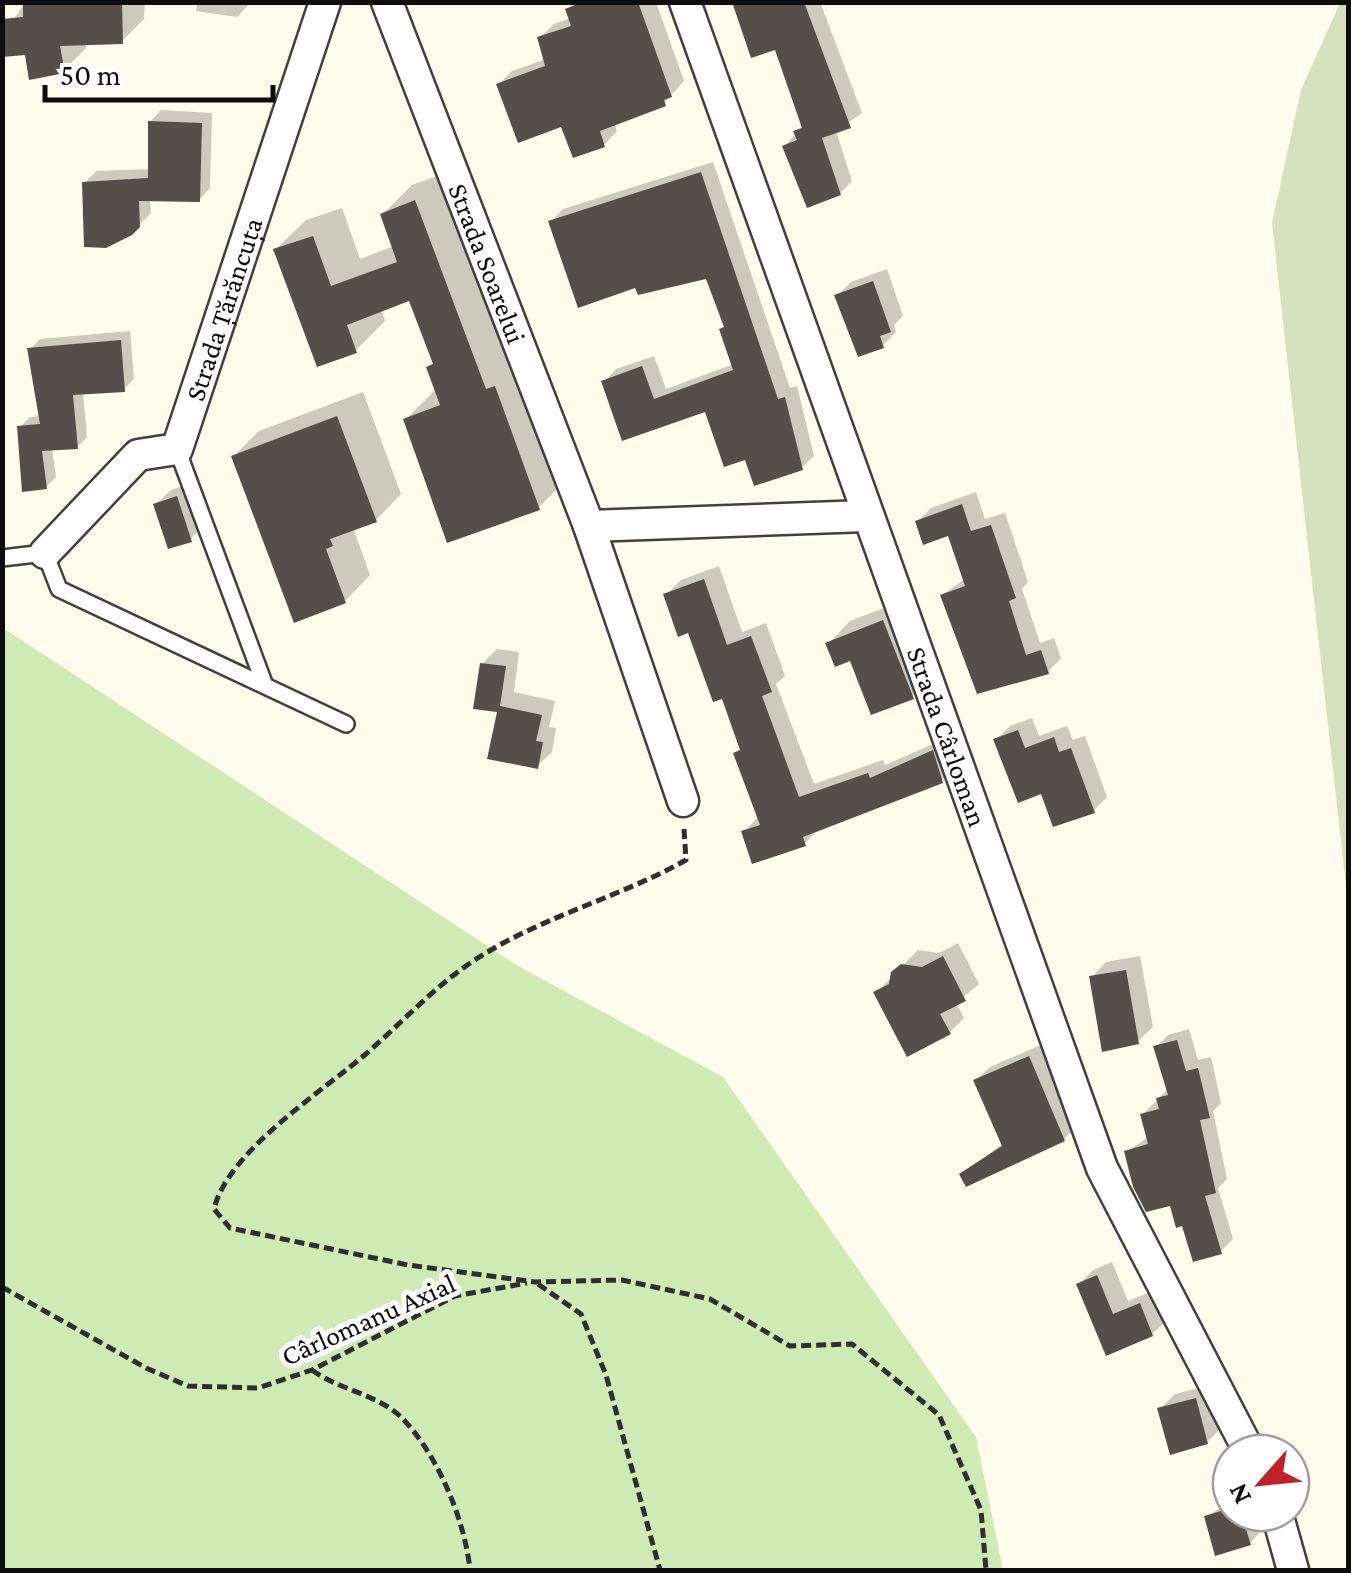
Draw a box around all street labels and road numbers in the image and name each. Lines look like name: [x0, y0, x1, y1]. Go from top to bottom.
street label: Strada Soarelui: [442, 179, 532, 348]
street label: Strada Țărăncuța: [179, 214, 269, 405]
street label: Strada Cârloman: [901, 643, 994, 831]
street label: Cârlomanu Axial: [277, 1267, 460, 1372]

